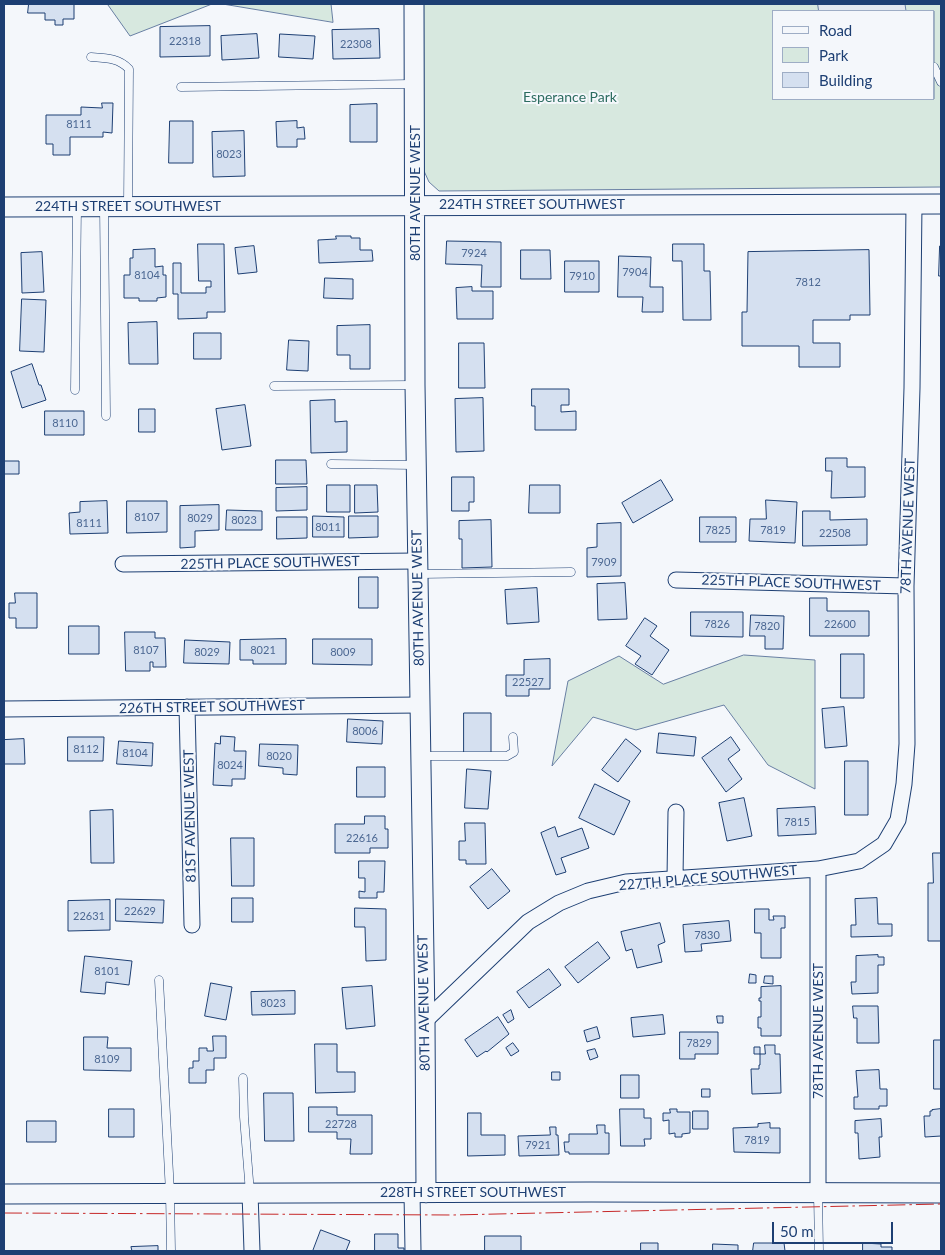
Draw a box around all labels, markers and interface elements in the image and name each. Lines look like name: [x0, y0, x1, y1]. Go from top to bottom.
legend: [772, 10, 935, 100]
text: Road: [819, 21, 852, 39]
house number: 22318: [169, 34, 201, 48]
house number: 22308: [340, 37, 372, 51]
text: Park: [819, 46, 848, 64]
text: Building: [819, 71, 872, 89]
park label: Esperance Park: [523, 89, 617, 105]
house number: 8111: [66, 117, 92, 131]
street label: 80TH AVENUE WEST: [407, 125, 423, 261]
house number: 8023: [216, 147, 242, 161]
street label: 224TH STREET SOUTHWEST: [439, 196, 625, 212]
street label: 224TH STREET SOUTHWEST: [35, 198, 221, 214]
house number: 7924: [461, 246, 487, 260]
house number: 7904: [622, 265, 648, 279]
house number: 8104: [134, 268, 160, 282]
house number: 7910: [569, 269, 595, 283]
house number: 7812: [795, 275, 821, 289]
house number: 8110: [52, 416, 78, 430]
street label: 78TH AVENUE WEST: [897, 458, 919, 594]
house number: 8107: [134, 510, 160, 524]
house number: 8029: [187, 511, 213, 525]
house number: 8023: [231, 513, 257, 527]
house number: 8111: [76, 516, 102, 530]
house number: 8011: [315, 520, 341, 534]
house number: 7825: [705, 523, 731, 537]
house number: 7819: [760, 523, 786, 537]
house number: 22508: [819, 526, 851, 540]
street label: 80TH AVENUE WEST: [408, 530, 428, 666]
street label: 225TH PLACE SOUTHWEST: [180, 553, 360, 573]
house number: 7909: [591, 555, 617, 569]
street label: 225TH PLACE SOUTHWEST: [701, 571, 881, 595]
house number: 7826: [704, 617, 730, 631]
house number: 22600: [824, 617, 856, 631]
house number: 7820: [754, 619, 780, 633]
house number: 8107: [133, 643, 159, 657]
house number: 8021: [250, 643, 276, 657]
house number: 8029: [194, 645, 220, 659]
house number: 8009: [330, 645, 356, 659]
house number: 22527: [512, 675, 544, 689]
street label: 226TH STREET SOUTHWEST: [119, 697, 305, 717]
house number: 8006: [352, 724, 378, 738]
house number: 8112: [73, 742, 99, 756]
house number: 8104: [122, 746, 148, 760]
street label: 81ST AVENUE WEST: [180, 749, 200, 883]
house number: 8020: [266, 749, 292, 763]
house number: 8024: [217, 758, 243, 772]
house number: 7815: [784, 815, 810, 829]
house number: 22616: [346, 831, 378, 845]
street label: 227TH PLACE SOUTHWEST: [618, 862, 798, 894]
house number: 22629: [124, 904, 156, 918]
house number: 22631: [73, 909, 105, 923]
house number: 7830: [694, 928, 720, 942]
street label: 80TH AVENUE WEST: [414, 935, 434, 1071]
street label: 78TH AVENUE WEST: [810, 963, 826, 1099]
house number: 8101: [94, 964, 120, 978]
house number: 8023: [260, 996, 286, 1010]
house number: 7829: [686, 1036, 712, 1050]
house number: 8109: [94, 1052, 120, 1066]
house number: 22728: [325, 1117, 357, 1131]
house number: 7819: [744, 1133, 770, 1147]
house number: 7921: [525, 1138, 551, 1152]
street label: 228TH STREET SOUTHWEST: [380, 1184, 566, 1200]
scale bar: [775, 1212, 896, 1244]
text: 50 m: [780, 1222, 814, 1240]

